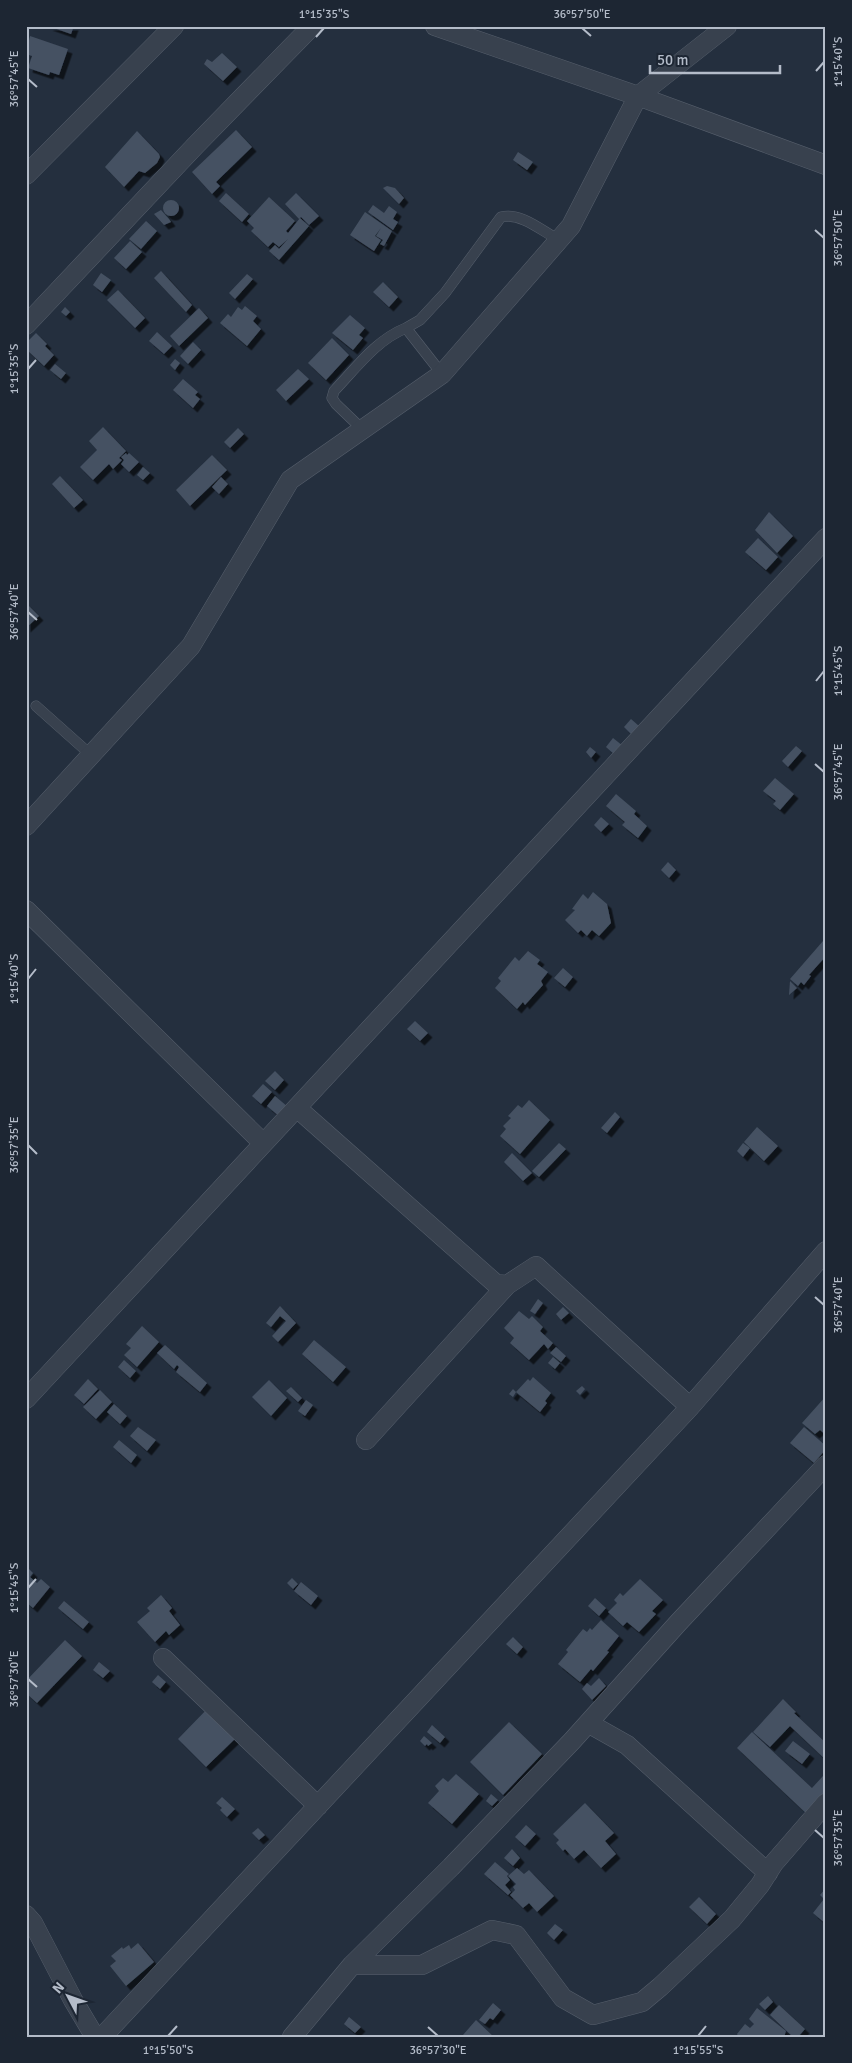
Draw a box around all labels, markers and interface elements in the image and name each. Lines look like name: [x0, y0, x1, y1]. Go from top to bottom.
text: 1°15'35"S: [299, 7, 350, 22]
text: 36°57'50"E: [553, 7, 611, 22]
text: 1°15'40"S: [831, 36, 846, 87]
scale bar: [650, 42, 780, 74]
text: 36°57'45"E: [7, 50, 22, 108]
text: 50 m: [657, 51, 688, 69]
text: 36°57'50"E: [831, 209, 846, 267]
text: 1°15'35"S: [7, 343, 22, 394]
text: 36°57'40"E: [7, 583, 22, 641]
text: 1°15'45"S: [831, 645, 846, 696]
text: 36°57'45"E: [831, 743, 846, 801]
text: 1°15'40"S: [7, 953, 22, 1004]
text: 36°57'35"E: [7, 1116, 22, 1174]
text: 36°57'40"E: [831, 1276, 846, 1334]
text: 1°15'45"S: [7, 1562, 22, 1613]
text: 36°57'30"E: [7, 1650, 22, 1708]
text: 36°57'35"E: [831, 1809, 846, 1867]
north arrow: [42, 1970, 92, 2020]
text: N: [49, 1979, 68, 1997]
text: 1°15'50"S: [143, 2043, 194, 2058]
text: 36°57'30"E: [409, 2043, 467, 2058]
text: 1°15'55"S: [673, 2043, 724, 2058]

